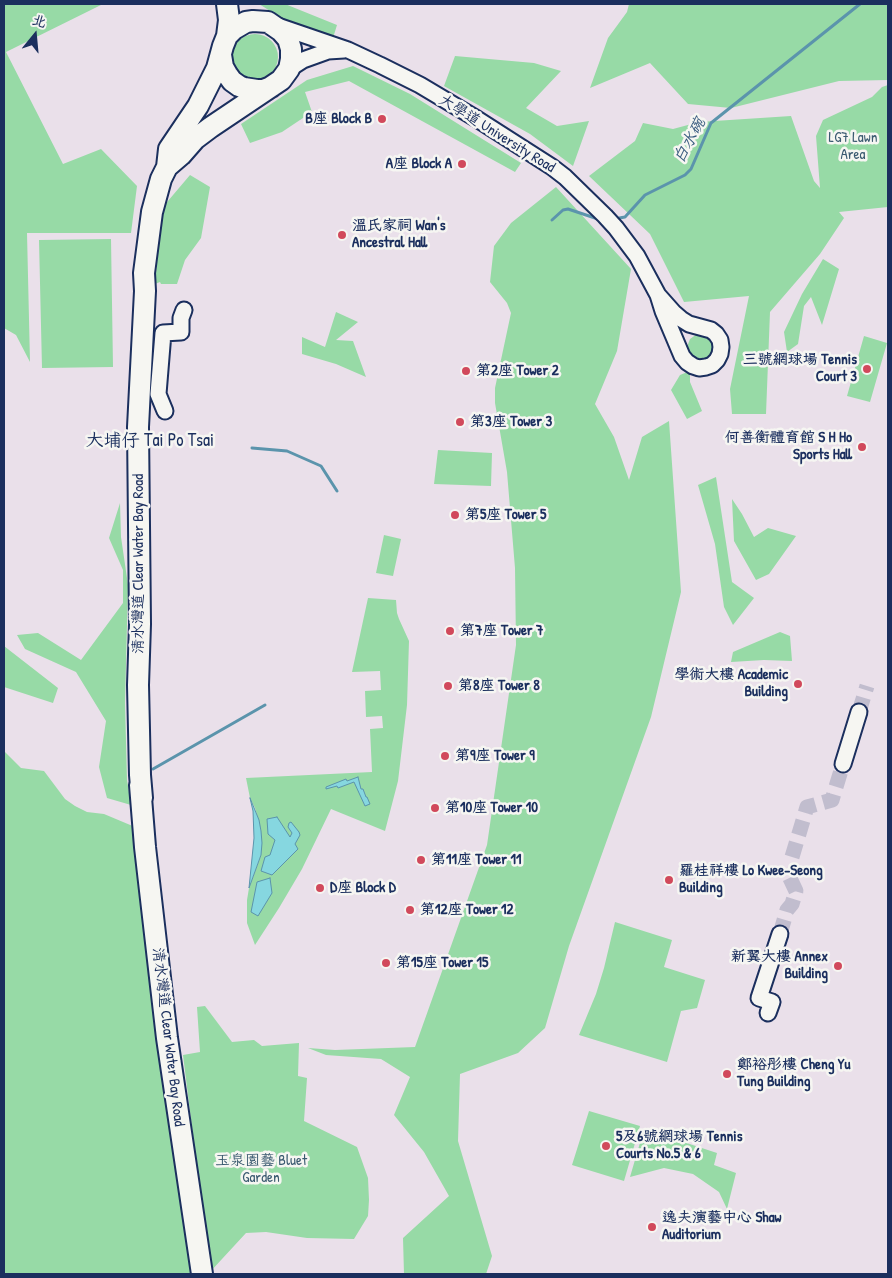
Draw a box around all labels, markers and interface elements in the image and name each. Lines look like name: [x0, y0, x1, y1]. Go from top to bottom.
text: 北: [30, 9, 49, 31]
north arrow: [10, 10, 60, 60]
street label: 大學道 University Road: [436, 91, 558, 177]
place label: B座 Block B: [305, 110, 372, 128]
marker: B座 Block B: [376, 113, 388, 125]
water label: 白水碗: [670, 115, 710, 167]
park label: LG7 Lawn Area: [829, 129, 877, 164]
place label: A座 Block A: [386, 155, 452, 173]
marker: A座 Block A: [456, 158, 468, 170]
place label: 溫氏家祠 Wan's Ancestral Hall: [352, 217, 446, 252]
marker: 溫氏家祠 Wan's Ancestral Hall: [336, 229, 348, 241]
place label: 三號網球場 Tennis Court 3: [743, 351, 857, 386]
place label: 第2座 Tower 2: [476, 362, 559, 380]
marker: 三號網球場 Tennis Court 3: [861, 363, 873, 375]
marker: 第2座 Tower 2: [460, 365, 472, 377]
place label: 第3座 Tower 3: [470, 413, 552, 431]
marker: 第3座 Tower 3: [454, 416, 466, 428]
place label: 何善衡體育館 S H Ho Sports Hall: [725, 429, 852, 464]
district label: 大埔仔 Tai Po Tsai: [86, 430, 214, 452]
marker: 何善衡體育館 S H Ho Sports Hall: [856, 441, 868, 453]
street label: 清水灣道 Clear Water Bay Road: [130, 474, 148, 654]
place label: 第5座 Tower 5: [465, 506, 546, 524]
marker: 第5座 Tower 5: [449, 509, 461, 521]
place label: 第7座 Tower 7: [460, 622, 544, 640]
marker: 第7座 Tower 7: [444, 625, 456, 637]
place label: 學術大樓 Academic Building: [674, 666, 788, 701]
place label: 第8座 Tower 8: [458, 677, 540, 695]
marker: 學術大樓 Academic Building: [792, 678, 804, 690]
marker: 第8座 Tower 8: [442, 680, 454, 692]
place label: 第9座 Tower 9: [455, 747, 535, 765]
marker: 第9座 Tower 9: [439, 750, 451, 762]
place label: 第10座 Tower 10: [445, 799, 538, 817]
marker: 第10座 Tower 10: [429, 802, 441, 814]
place label: 第11座 Tower 11: [431, 851, 521, 869]
marker: 第11座 Tower 11: [415, 854, 427, 866]
place label: 羅桂祥樓 Lo Kwee-Seong Building: [679, 862, 823, 897]
marker: 羅桂祥樓 Lo Kwee-Seong Building: [663, 874, 675, 886]
place label: D座 Block D: [330, 879, 396, 897]
marker: D座 Block D: [314, 882, 326, 894]
place label: 第12座 Tower 12: [420, 901, 514, 919]
marker: 第12座 Tower 12: [404, 904, 416, 916]
street label: 清水灣道 Clear Water Bay Road: [148, 947, 188, 1127]
place label: 新翼大樓 Annex Building: [731, 948, 828, 983]
place label: 第15座 Tower 15: [396, 954, 488, 972]
marker: 第15座 Tower 15: [380, 957, 392, 969]
marker: 新翼大樓 Annex Building: [832, 960, 844, 972]
place label: 鄭裕彤樓 Cheng Yu Tung Building: [737, 1056, 850, 1091]
marker: 鄭裕彤樓 Cheng Yu Tung Building: [721, 1068, 733, 1080]
place label: 5及6號網球場 Tennis Courts No.5 & 6: [616, 1128, 742, 1163]
marker: 5及6號網球場 Tennis Courts No.5 & 6: [600, 1140, 612, 1152]
park label: 玉泉園藝 Bluet Garden: [215, 1152, 307, 1187]
place label: 逸夫演藝中心 Shaw Auditorium: [662, 1209, 781, 1244]
marker: 逸夫演藝中心 Shaw Auditorium: [646, 1221, 658, 1233]

